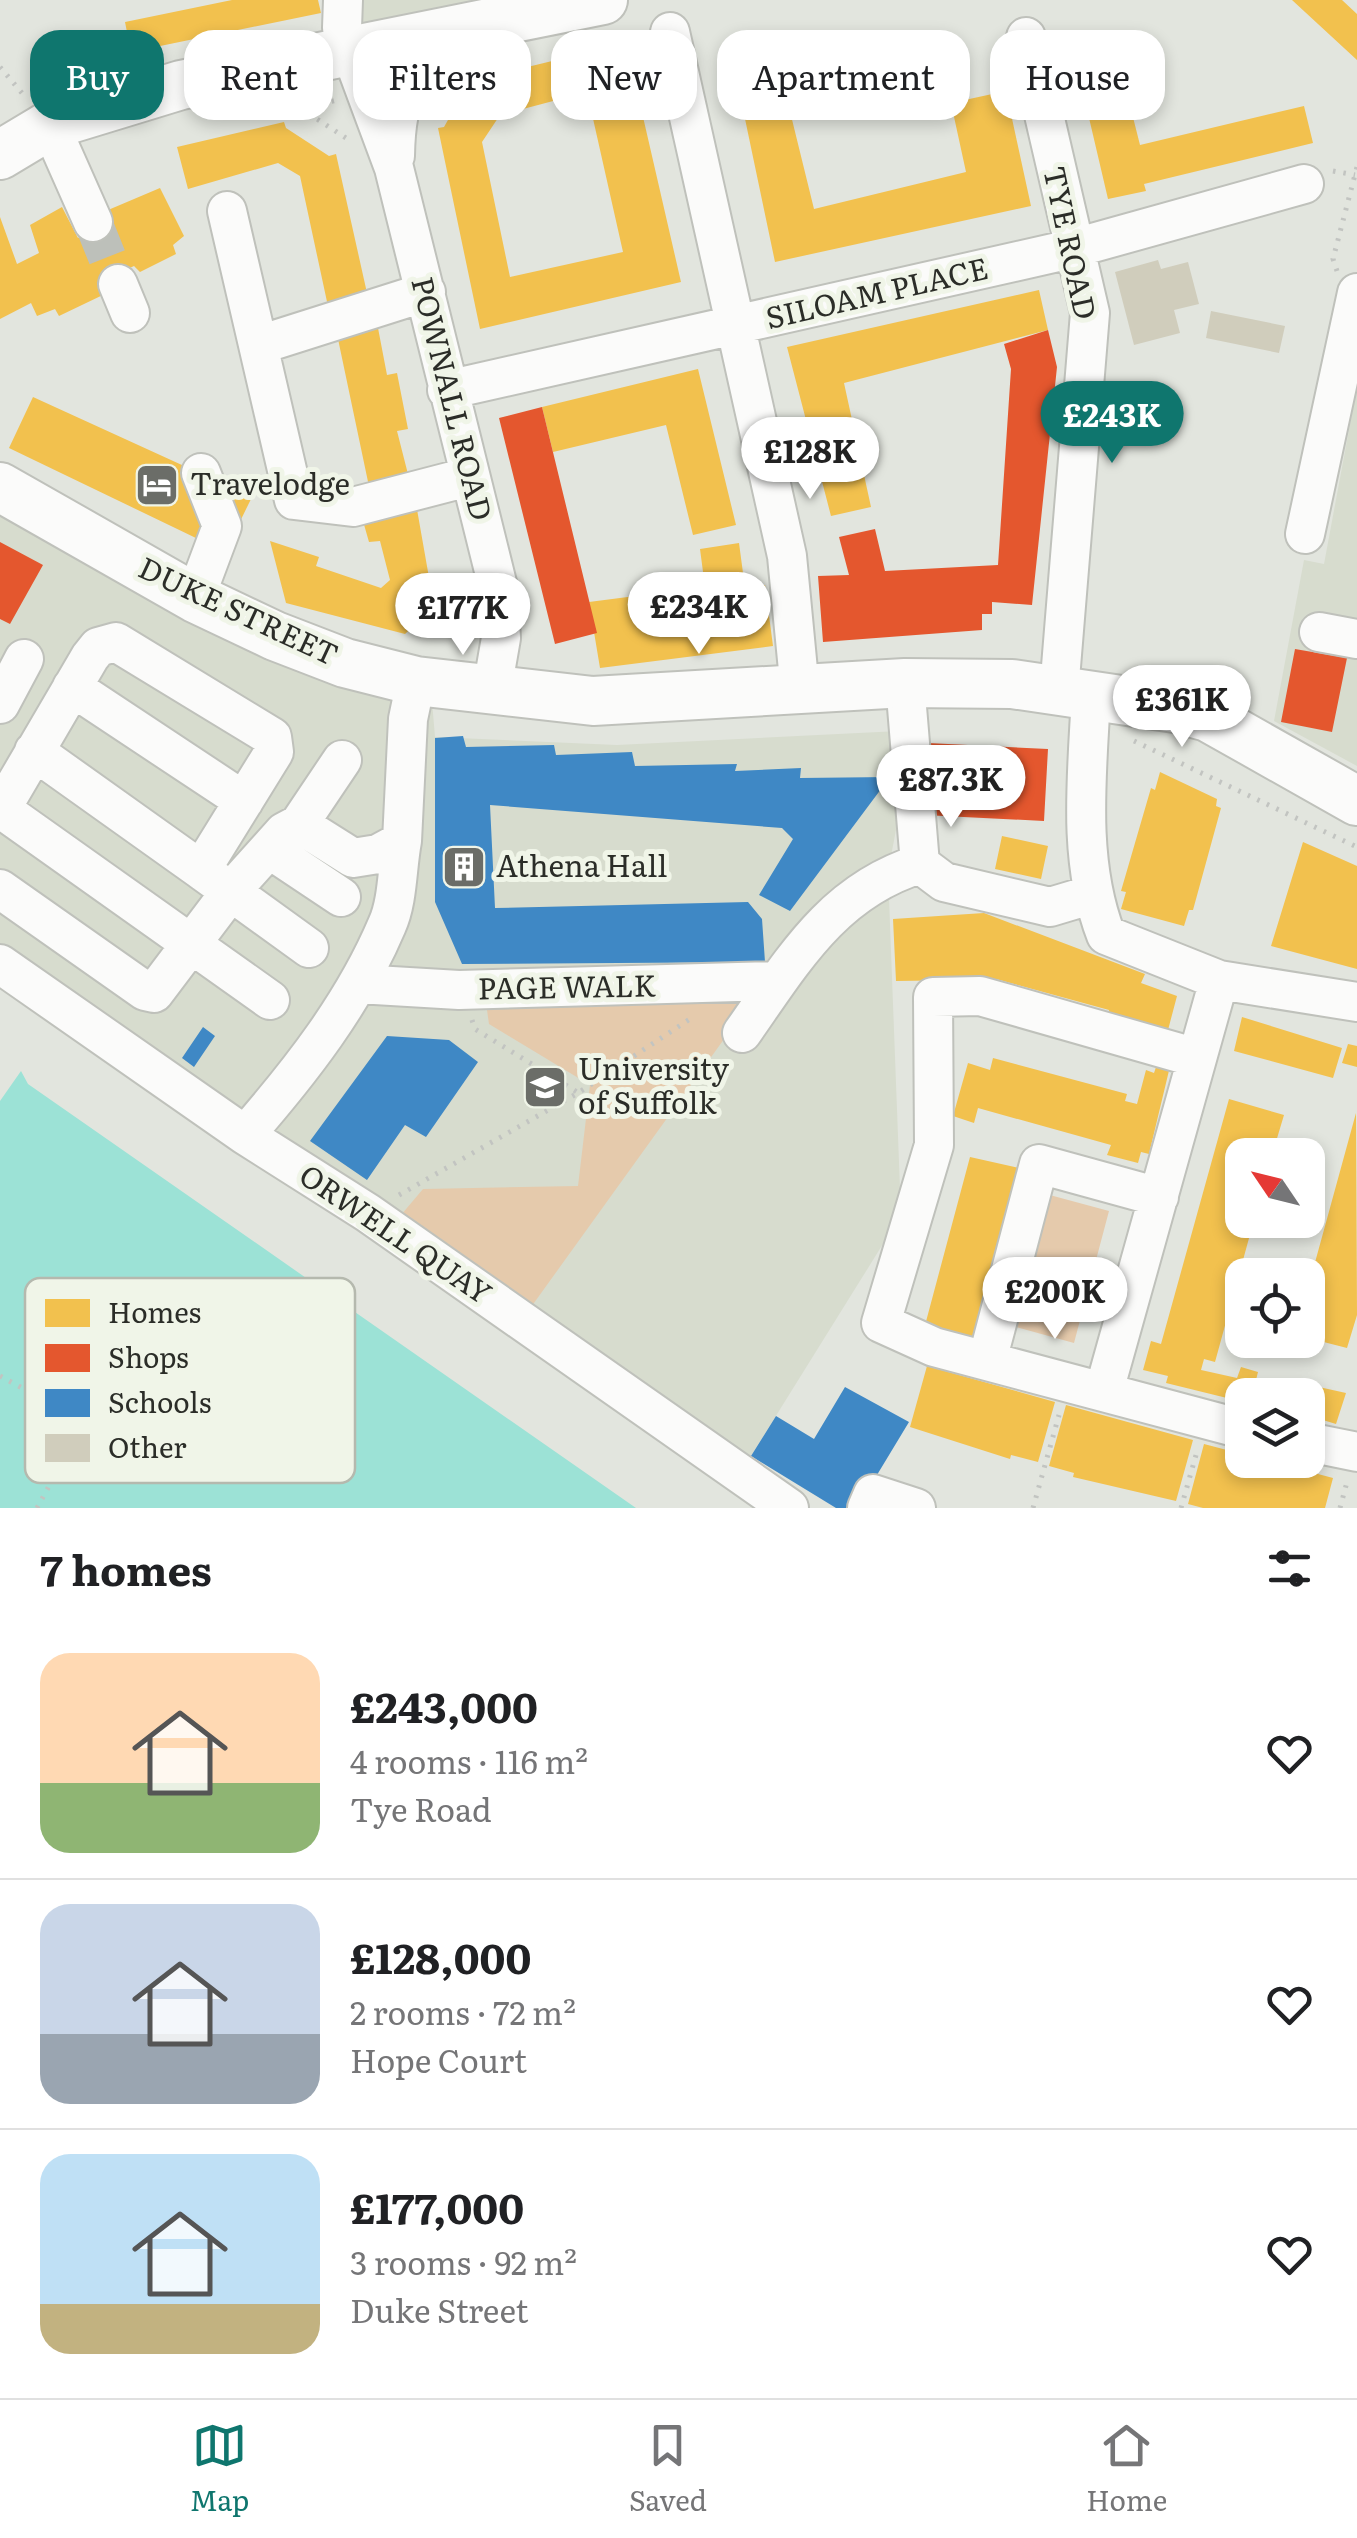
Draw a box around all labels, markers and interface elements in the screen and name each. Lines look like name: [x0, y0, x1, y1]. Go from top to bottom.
chip: Buy: [30, 30, 164, 120]
chip: Rent: [184, 30, 333, 120]
chip: Filters: [353, 30, 531, 120]
chip: New: [551, 30, 697, 120]
chip: Apartment: [717, 30, 970, 120]
chip: House: [990, 30, 1165, 120]
street label: TYE ROAD: [1034, 162, 1110, 323]
street label: SILOAM PLACE: [761, 244, 992, 338]
street label: POWNALL ROAD: [402, 272, 505, 525]
pin: £243K: [1042, 381, 1182, 466]
text: £243K: [1063, 389, 1161, 437]
pin: £128K: [740, 417, 880, 502]
text: £128K: [763, 425, 857, 473]
place label: Travelodge: [190, 460, 350, 504]
hotel icon: Travelodge: [134, 462, 180, 508]
street label: DUKE STREET: [132, 544, 346, 675]
pin: £234K: [629, 572, 769, 657]
pin: £177K: [393, 573, 533, 658]
text: £234K: [650, 580, 748, 628]
text: £177K: [417, 581, 509, 629]
pin: £361K: [1112, 665, 1252, 750]
text: £361K: [1135, 673, 1229, 721]
pin: £87.3K: [870, 745, 1032, 830]
text: £87.3K: [898, 753, 1004, 801]
place label: Athena Hall: [496, 842, 667, 886]
building icon: Athena Hall: [441, 844, 487, 890]
street label: PAGE WALK: [477, 961, 657, 1009]
place label: University of Suffolk: [578, 1045, 730, 1123]
school or university icon: University of Suffolk: [522, 1064, 568, 1110]
north arrow: [1225, 1138, 1325, 1238]
map controls: [1225, 1138, 1325, 1478]
street label: ORWELL QUAY: [292, 1152, 502, 1313]
pin: £200K: [985, 1257, 1125, 1342]
button: locate: [1225, 1258, 1325, 1358]
text: £200K: [1005, 1265, 1106, 1313]
legend: [25, 1278, 355, 1483]
text: Homes: [108, 1290, 201, 1332]
text: Shops: [108, 1335, 189, 1377]
button: layers: [1225, 1378, 1325, 1478]
text: Schools: [108, 1380, 211, 1422]
text: Other: [108, 1425, 187, 1467]
text: 7 homes: [40, 1537, 212, 1599]
icon: filters: [1262, 1541, 1317, 1596]
text: £243,000: [350, 1674, 538, 1736]
icon: home: [120, 1693, 240, 1813]
icon: heart: [1262, 1726, 1317, 1781]
text: 4 rooms · 116 m²: [350, 1736, 588, 1784]
text: Tye Road: [350, 1784, 492, 1832]
text: £128,000: [350, 1925, 531, 1987]
icon: home: [120, 1944, 240, 2064]
icon: heart: [1262, 1977, 1317, 2032]
text: 2 rooms · 72 m²: [350, 1987, 576, 2035]
text: Hope Court: [350, 2035, 527, 2083]
text: £177,000: [350, 2175, 524, 2237]
icon: home: [120, 2194, 240, 2314]
icon: heart: [1262, 2227, 1317, 2282]
text: 3 rooms · 92 m²: [350, 2237, 577, 2285]
text: Duke Street: [350, 2285, 529, 2333]
tab: Map: [190, 2418, 249, 2520]
tab: Saved: [629, 2418, 707, 2520]
tab: Home: [1086, 2418, 1167, 2520]

